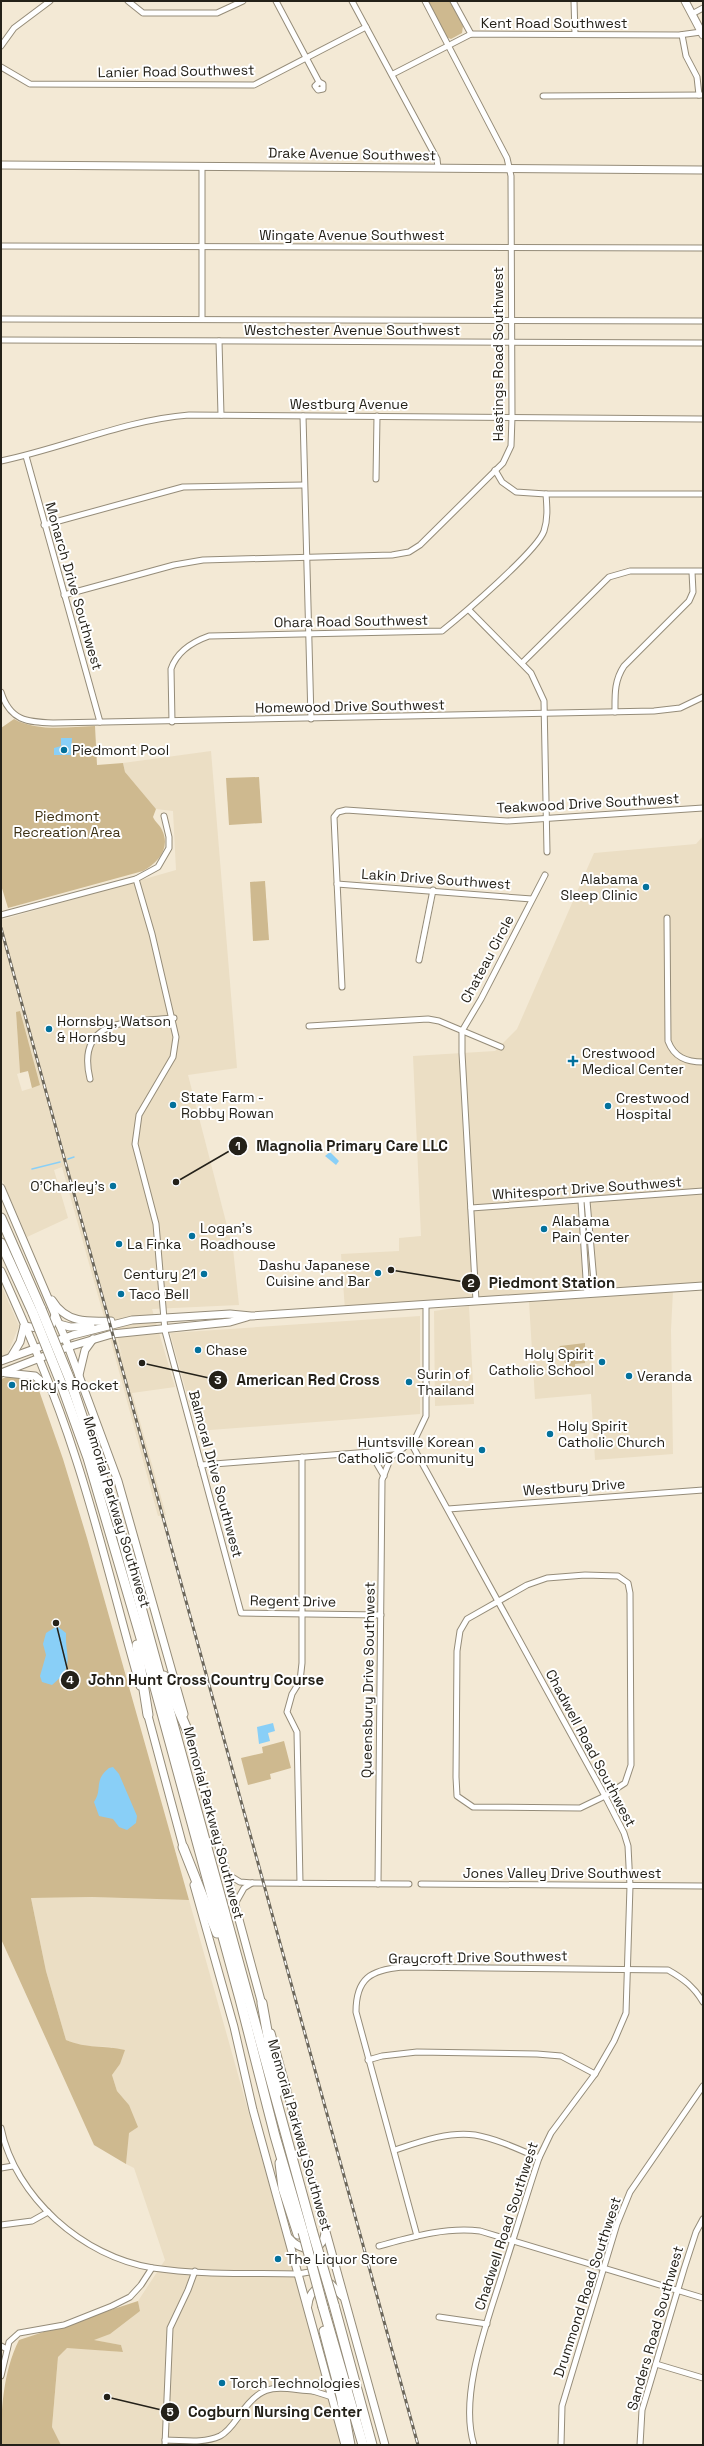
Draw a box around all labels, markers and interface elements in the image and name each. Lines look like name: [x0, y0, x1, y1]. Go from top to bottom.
street label: Kent Road Southwest: [481, 14, 627, 32]
street label: Lanier Road Southwest: [98, 61, 254, 81]
street label: Drake Avenue Southwest: [268, 144, 436, 164]
street label: Wingate Avenue Southwest: [259, 226, 445, 244]
street label: Hastings Road Southwest: [489, 267, 507, 441]
street label: Westchester Avenue Southwest: [244, 321, 460, 339]
street label: Westburg Avenue: [290, 395, 408, 413]
street label: Monarch Drive Southwest: [41, 500, 107, 672]
street label: Ohara Road Southwest: [274, 611, 428, 631]
street label: Homewood Drive Southwest: [255, 695, 445, 717]
place label: Piedmont Pool: [72, 741, 169, 759]
marker: Piedmont Pool: [59, 745, 69, 755]
street label: Teakwood Drive Southwest: [496, 789, 680, 817]
park label: Piedmont Recreation Area: [13, 807, 121, 841]
street label: Lakin Drive Southwest: [361, 865, 511, 893]
place label: Alabama Sleep Clinic: [561, 870, 638, 904]
marker: Alabama Sleep Clinic: [641, 882, 651, 892]
street label: Chateau Circle: [456, 912, 518, 1006]
place label: Hornsby, Watson & Hornsby: [57, 1012, 171, 1046]
marker: Hornsby, Watson & Hornsby: [44, 1024, 54, 1034]
place label: Crestwood Medical Center: [582, 1044, 684, 1078]
marker: Crestwood Medical Center: [567, 1055, 579, 1067]
place label: State Farm - Robby Rowan: [181, 1088, 274, 1122]
place label: Crestwood Hospital: [616, 1089, 689, 1123]
marker: State Farm - Robby Rowan: [168, 1100, 178, 1110]
marker: Crestwood Hospital: [603, 1101, 613, 1111]
callout: Magnolia Primary Care LLC: [228, 1132, 455, 1159]
text: Magnolia Primary Care LLC: [256, 1136, 448, 1155]
text: 1: [235, 1138, 241, 1154]
street label: Whitesport Drive Southwest: [492, 1172, 682, 1204]
place label: O'Charley's: [30, 1177, 105, 1195]
marker: O'Charley's: [108, 1181, 118, 1191]
place label: Alabama Pain Center: [552, 1212, 629, 1246]
place label: Logan's Roadhouse: [200, 1219, 276, 1253]
marker: Alabama Pain Center: [539, 1224, 549, 1234]
marker: Logan's Roadhouse: [187, 1231, 197, 1241]
place label: La Finka: [127, 1235, 181, 1253]
marker: La Finka: [114, 1239, 124, 1249]
place label: Dashu Japanese Cuisine and Bar: [259, 1256, 370, 1290]
place label: Century 21: [124, 1265, 196, 1283]
marker: Dashu Japanese Cuisine and Bar: [373, 1268, 383, 1278]
marker: Century 21: [199, 1269, 209, 1279]
callout: Piedmont Station: [461, 1269, 623, 1296]
text: Piedmont Station: [489, 1273, 615, 1292]
text: 2: [467, 1275, 475, 1291]
place label: Taco Bell: [129, 1285, 189, 1303]
marker: Taco Bell: [116, 1289, 126, 1299]
place label: Chase: [206, 1341, 247, 1359]
marker: Chase: [193, 1345, 203, 1355]
place label: Holy Spirit Catholic School: [489, 1345, 594, 1379]
marker: Holy Spirit Catholic School: [597, 1357, 607, 1367]
place label: Surin of Thailand: [417, 1365, 474, 1399]
callout: American Red Cross: [208, 1367, 388, 1394]
place label: Veranda: [637, 1367, 692, 1385]
text: American Red Cross: [236, 1370, 380, 1389]
marker: Veranda: [624, 1371, 634, 1381]
text: 3: [214, 1372, 222, 1388]
place label: Ricky's Rocket: [20, 1376, 119, 1394]
marker: Surin of Thailand: [404, 1377, 414, 1387]
marker: Ricky's Rocket: [7, 1380, 17, 1390]
street label: Balmoral Drive Southwest: [185, 1388, 247, 1560]
street label: Memorial Parkway Southwest: [79, 1414, 155, 1610]
place label: Holy Spirit Catholic Church: [558, 1417, 665, 1451]
marker: Holy Spirit Catholic Church: [545, 1429, 555, 1439]
place label: Huntsville Korean Catholic Community: [338, 1433, 474, 1467]
marker: Huntsville Korean Catholic Community: [477, 1445, 487, 1455]
street label: Westbury Drive: [522, 1474, 626, 1500]
street label: Queensbury Drive Southwest: [357, 1582, 379, 1778]
street label: Regent Drive: [250, 1591, 336, 1611]
callout: John Hunt Cross Country Course: [60, 1666, 332, 1693]
street label: Chadwell Road Southwest: [542, 1666, 640, 1830]
text: John Hunt Cross Country Course: [88, 1670, 324, 1689]
text: 4: [66, 1672, 74, 1688]
street label: Memorial Parkway Southwest: [180, 1725, 248, 1921]
street label: Jones Valley Drive Southwest: [463, 1864, 661, 1882]
street label: Graycroft Drive Southwest: [388, 1946, 568, 1968]
street label: Memorial Parkway Southwest: [264, 2037, 336, 2233]
street label: Chadwell Road Southwest: [470, 2140, 542, 2312]
street label: Drummond Road Southwest: [549, 2194, 625, 2380]
street label: Sanders Road Southwest: [623, 2244, 687, 2412]
place label: The Liquor Store: [286, 2250, 398, 2268]
marker: The Liquor Store: [273, 2254, 283, 2264]
place label: Torch Technologies: [230, 2374, 360, 2392]
marker: Torch Technologies: [217, 2378, 227, 2388]
callout: Cogburn Nursing Center: [160, 2399, 370, 2426]
text: Cogburn Nursing Center: [188, 2402, 362, 2421]
text: 5: [166, 2404, 174, 2420]

